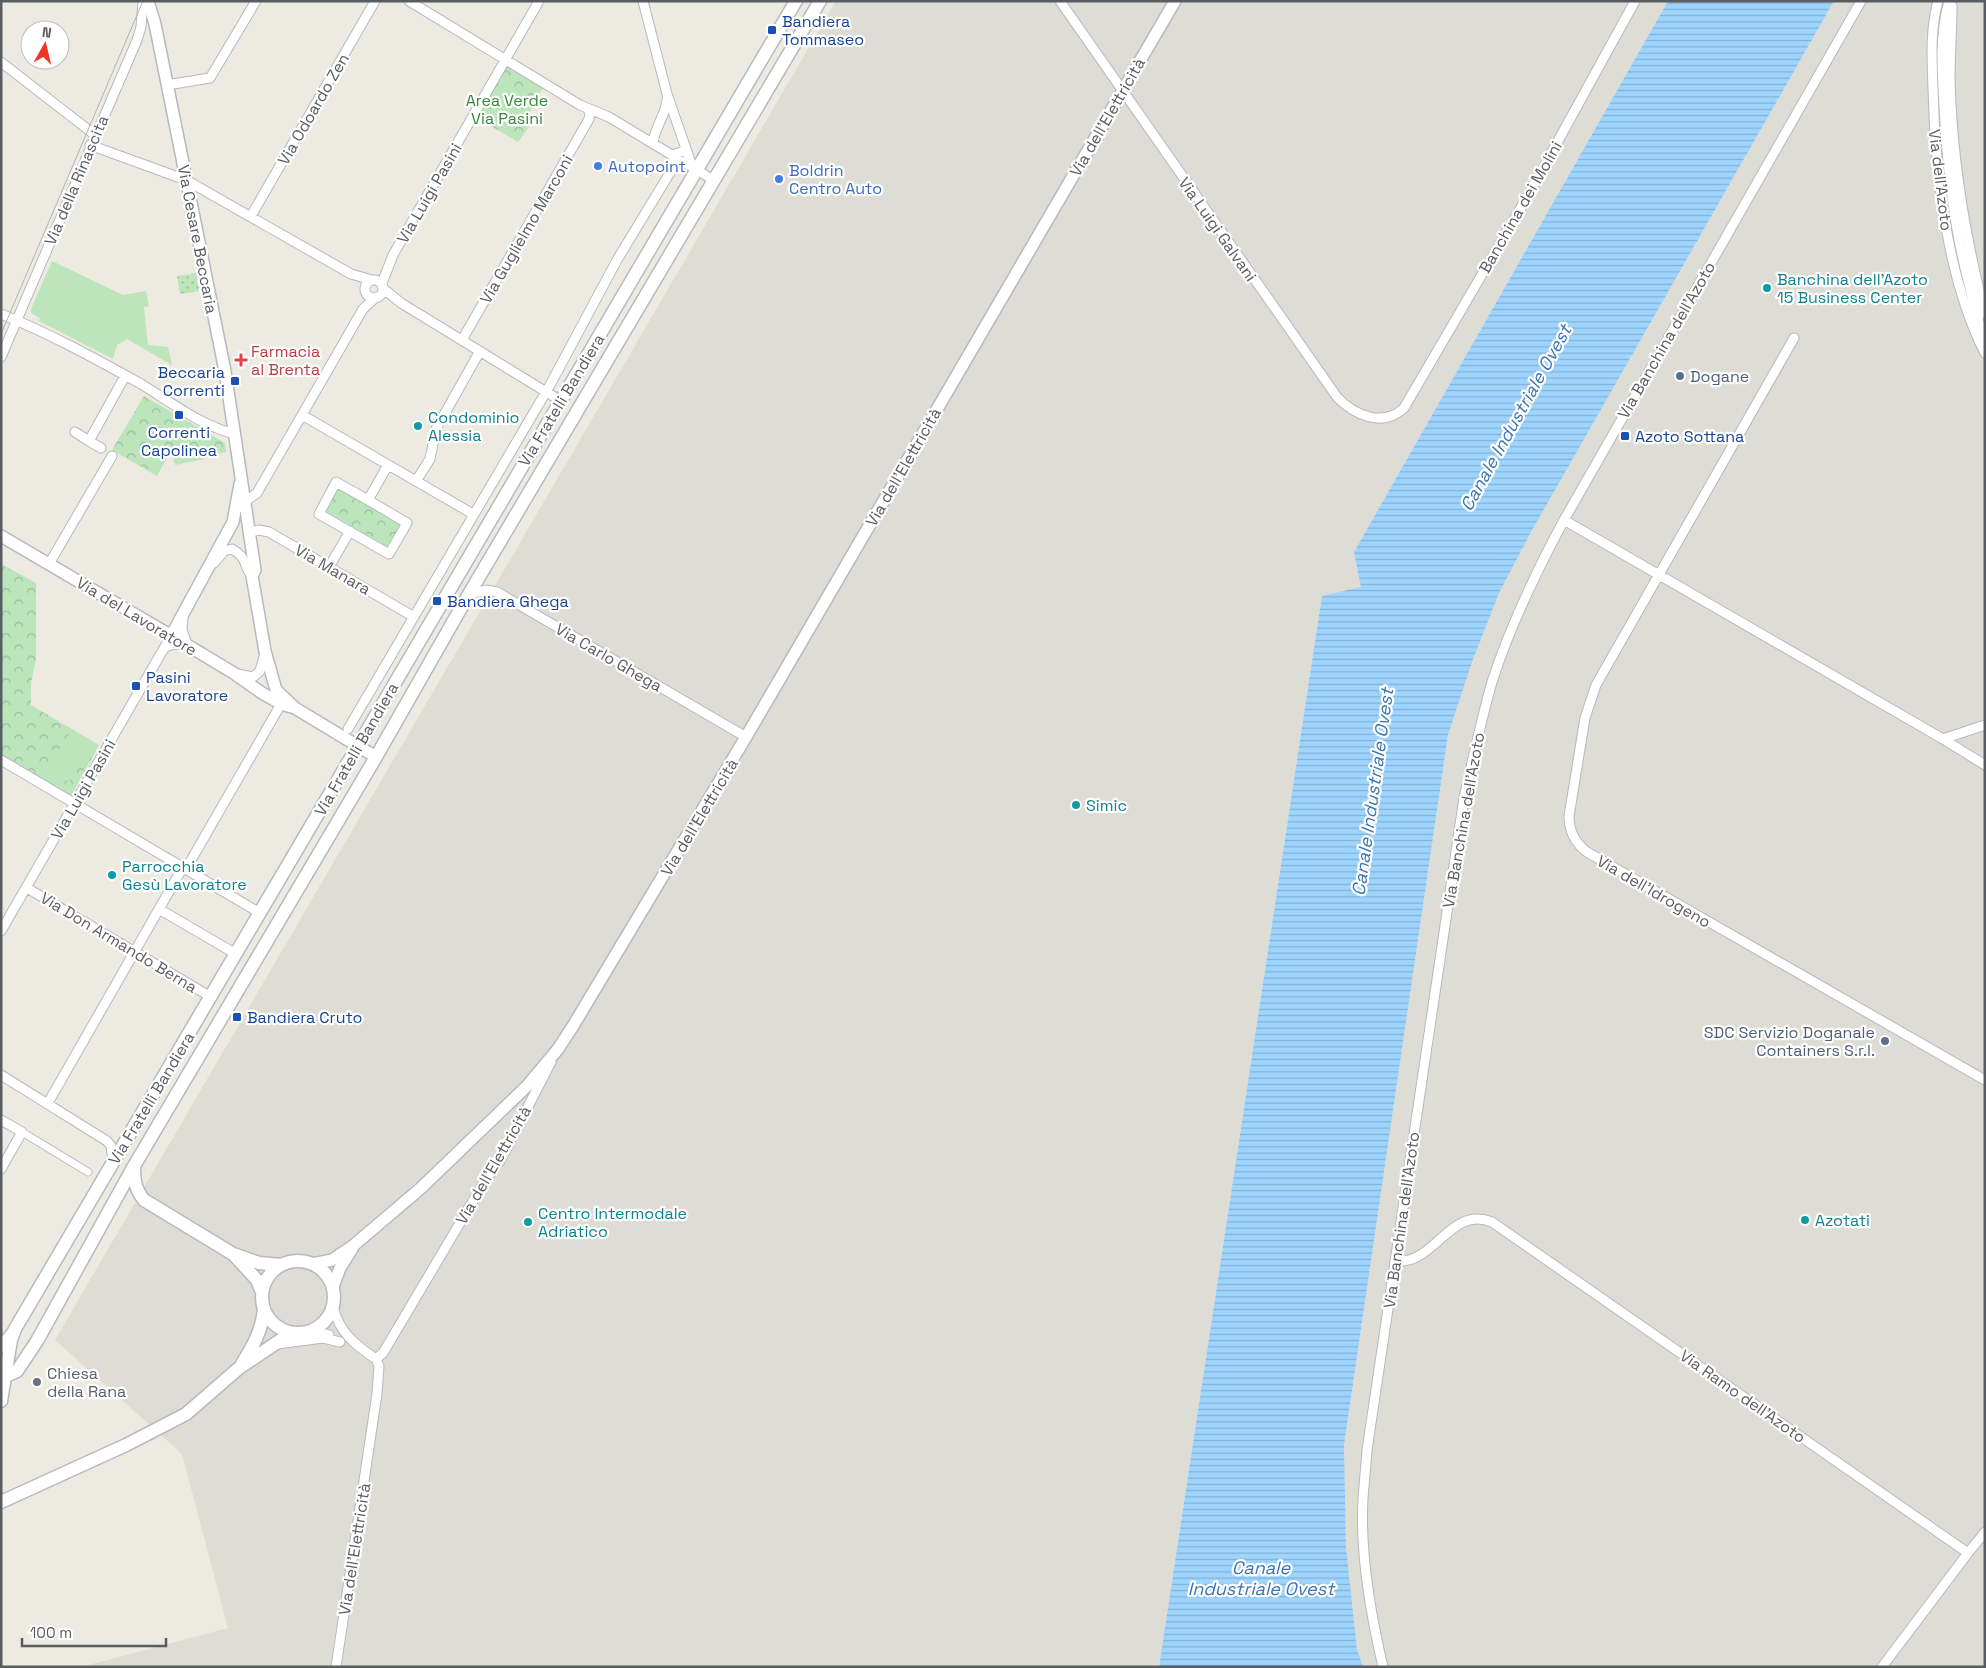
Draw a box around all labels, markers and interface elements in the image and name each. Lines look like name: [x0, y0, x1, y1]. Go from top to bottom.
place label: Bandiera Tommaseo: [782, 11, 864, 50]
north arrow: [20, 20, 70, 70]
text: N: [41, 23, 53, 42]
marker: Bandiera Tommaseo: [766, 24, 778, 36]
street label: Via Odoardo Zen: [273, 50, 354, 169]
street label: Via dell'Elettricità: [1065, 54, 1150, 180]
park label: Area Verde Via Pasini: [466, 90, 548, 129]
street label: Via della Rinascita: [40, 112, 113, 248]
street label: Via dell'Azoto: [1924, 128, 1957, 232]
street label: Banchina dei Molini: [1474, 137, 1567, 277]
street label: Via Luigi Pasini: [392, 139, 467, 247]
street label: Via Guglielmo Marconi: [475, 151, 578, 308]
place label: Autopoint: [608, 156, 686, 177]
marker: Autopoint: [592, 160, 604, 172]
place label: Boldrin Centro Auto: [789, 160, 882, 199]
street label: Via Cesare Beccaria: [173, 163, 222, 315]
marker: Boldrin Centro Auto: [773, 173, 785, 185]
street label: Via Luigi Galvani: [1174, 173, 1261, 286]
street label: Via Banchina dell'Azoto: [1613, 258, 1720, 423]
place label: Banchina dell'Azoto 15 Business Center: [1777, 269, 1928, 308]
marker: Banchina dell'Azoto 15 Business Center: [1761, 282, 1773, 294]
water label: Canale Industriale Ovest: [1455, 319, 1577, 515]
street label: Via Fratelli Bandiera: [514, 330, 609, 470]
place label: Farmacia al Brenta: [251, 341, 320, 380]
marker: Farmacia al Brenta: [235, 354, 247, 366]
place label: Beccaria Correnti: [157, 362, 225, 401]
place label: Dogane: [1690, 366, 1749, 387]
marker: Dogane: [1674, 370, 1686, 382]
marker: Beccaria Correnti: [229, 375, 241, 387]
street label: Via dell'Elettricità: [861, 404, 946, 530]
place label: Condominio Alessia: [428, 407, 519, 446]
marker: Correnti Capolinea: [173, 409, 185, 421]
marker: Condominio Alessia: [412, 420, 424, 432]
place label: Correnti Capolinea: [141, 422, 217, 461]
place label: Azoto Sottana: [1635, 426, 1744, 447]
marker: Azoto Sottana: [1619, 430, 1631, 442]
street label: Via Manara: [291, 539, 374, 600]
street label: Via del Lavoratore: [72, 572, 201, 661]
place label: Bandiera Ghega: [447, 591, 569, 612]
marker: Bandiera Ghega: [431, 595, 443, 607]
street label: Via Carlo Ghega: [552, 618, 666, 696]
place label: Pasini Lavoratore: [146, 667, 228, 706]
street label: Via Fratelli Bandiera: [310, 679, 403, 820]
marker: Pasini Lavoratore: [130, 680, 142, 692]
water label: Canale Industriale Ovest: [1347, 685, 1399, 897]
street label: Via Banchina dell'Azoto: [1438, 731, 1489, 910]
street label: Via Luigi Pasini: [46, 735, 121, 843]
street label: Via dell'Elettricità: [656, 755, 743, 880]
place label: Simic: [1086, 795, 1127, 816]
marker: Simic: [1070, 799, 1082, 811]
street label: Via dell'Idrogeno: [1593, 850, 1714, 933]
place label: Parrocchia Gesù Lavoratore: [122, 856, 247, 895]
marker: Parrocchia Gesù Lavoratore: [106, 869, 118, 881]
street label: Via Don Armando Berna: [36, 887, 201, 998]
place label: Bandiera Cruto: [247, 1007, 362, 1028]
marker: Bandiera Cruto: [231, 1011, 243, 1023]
place label: SDC Servizio Doganale Containers S.r.l.: [1704, 1022, 1875, 1061]
street label: Via Fratelli Bandiera: [104, 1028, 199, 1168]
marker: SDC Servizio Doganale Containers S.r.l.: [1879, 1035, 1891, 1047]
street label: Via dell'Elettricità: [451, 1102, 536, 1228]
street label: Via Banchina dell'Azoto: [1379, 1130, 1424, 1310]
place label: Centro Intermodale Adriatico: [538, 1203, 687, 1242]
place label: Azotati: [1815, 1210, 1870, 1231]
marker: Azotati: [1799, 1214, 1811, 1226]
marker: Centro Intermodale Adriatico: [522, 1216, 534, 1228]
street label: Via Ramo dell'Azoto: [1676, 1345, 1810, 1448]
place label: Chiesa della Rana: [47, 1363, 126, 1402]
marker: Chiesa della Rana: [31, 1376, 43, 1388]
street label: Via dell'Elettricità: [334, 1481, 375, 1617]
water label: Canale Industriale Ovest: [1188, 1556, 1336, 1600]
scale bar: [22, 1616, 166, 1648]
text: 100 m: [30, 1623, 72, 1642]

